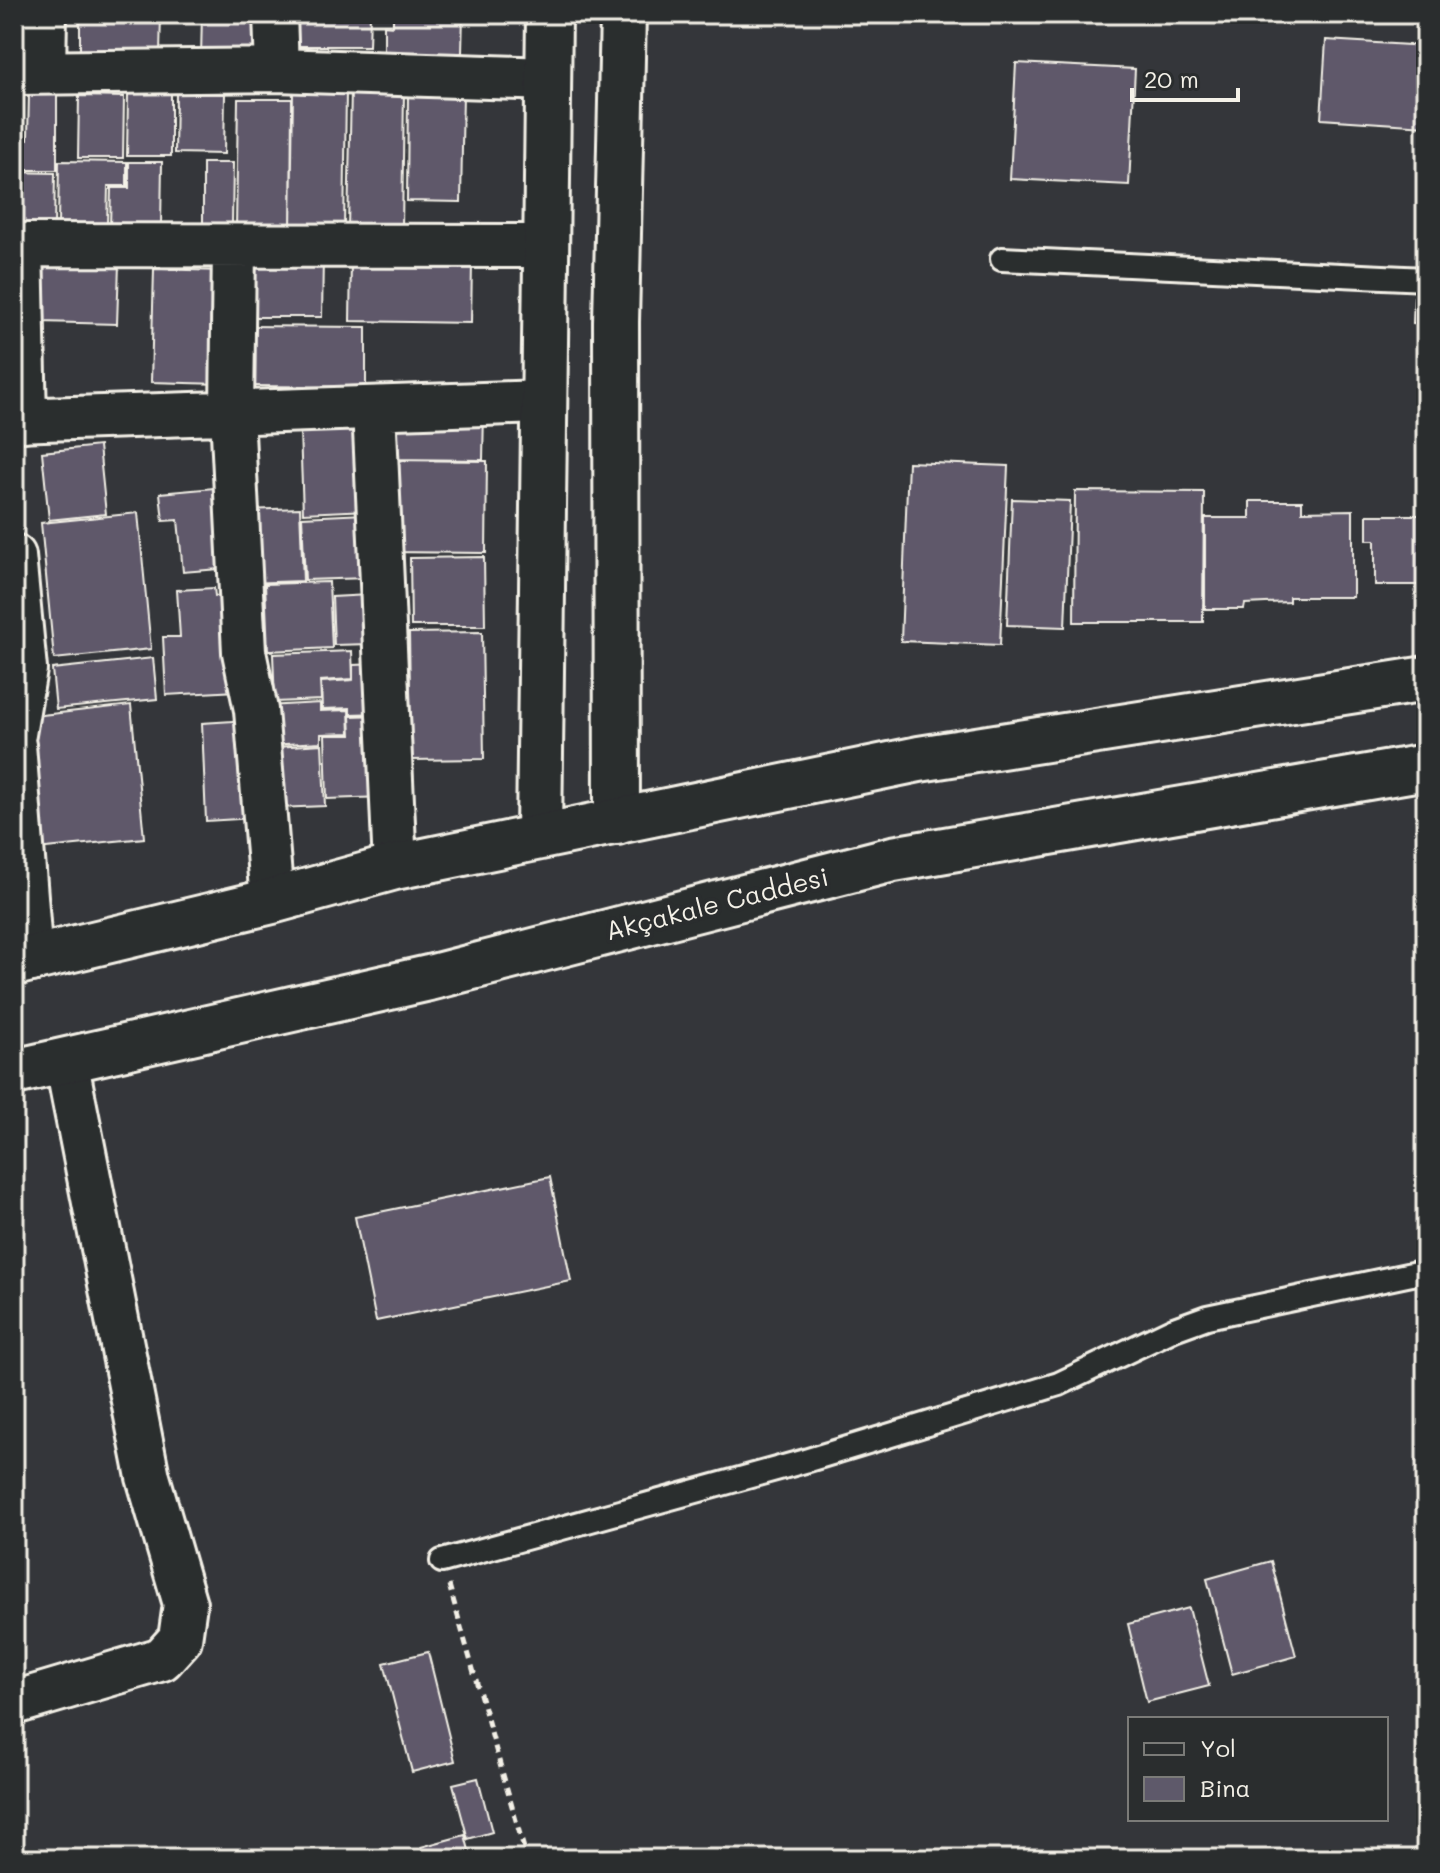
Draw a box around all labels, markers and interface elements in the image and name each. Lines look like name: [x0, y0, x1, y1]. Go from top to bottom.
scale bar: [1132, 52, 1238, 102]
text: 20 m: [1144, 63, 1199, 94]
street label: Akçakale Caddesi: [602, 859, 832, 947]
legend: [1128, 1717, 1388, 1821]
text: Yol: [1200, 1732, 1236, 1763]
text: Bina: [1200, 1772, 1251, 1803]

